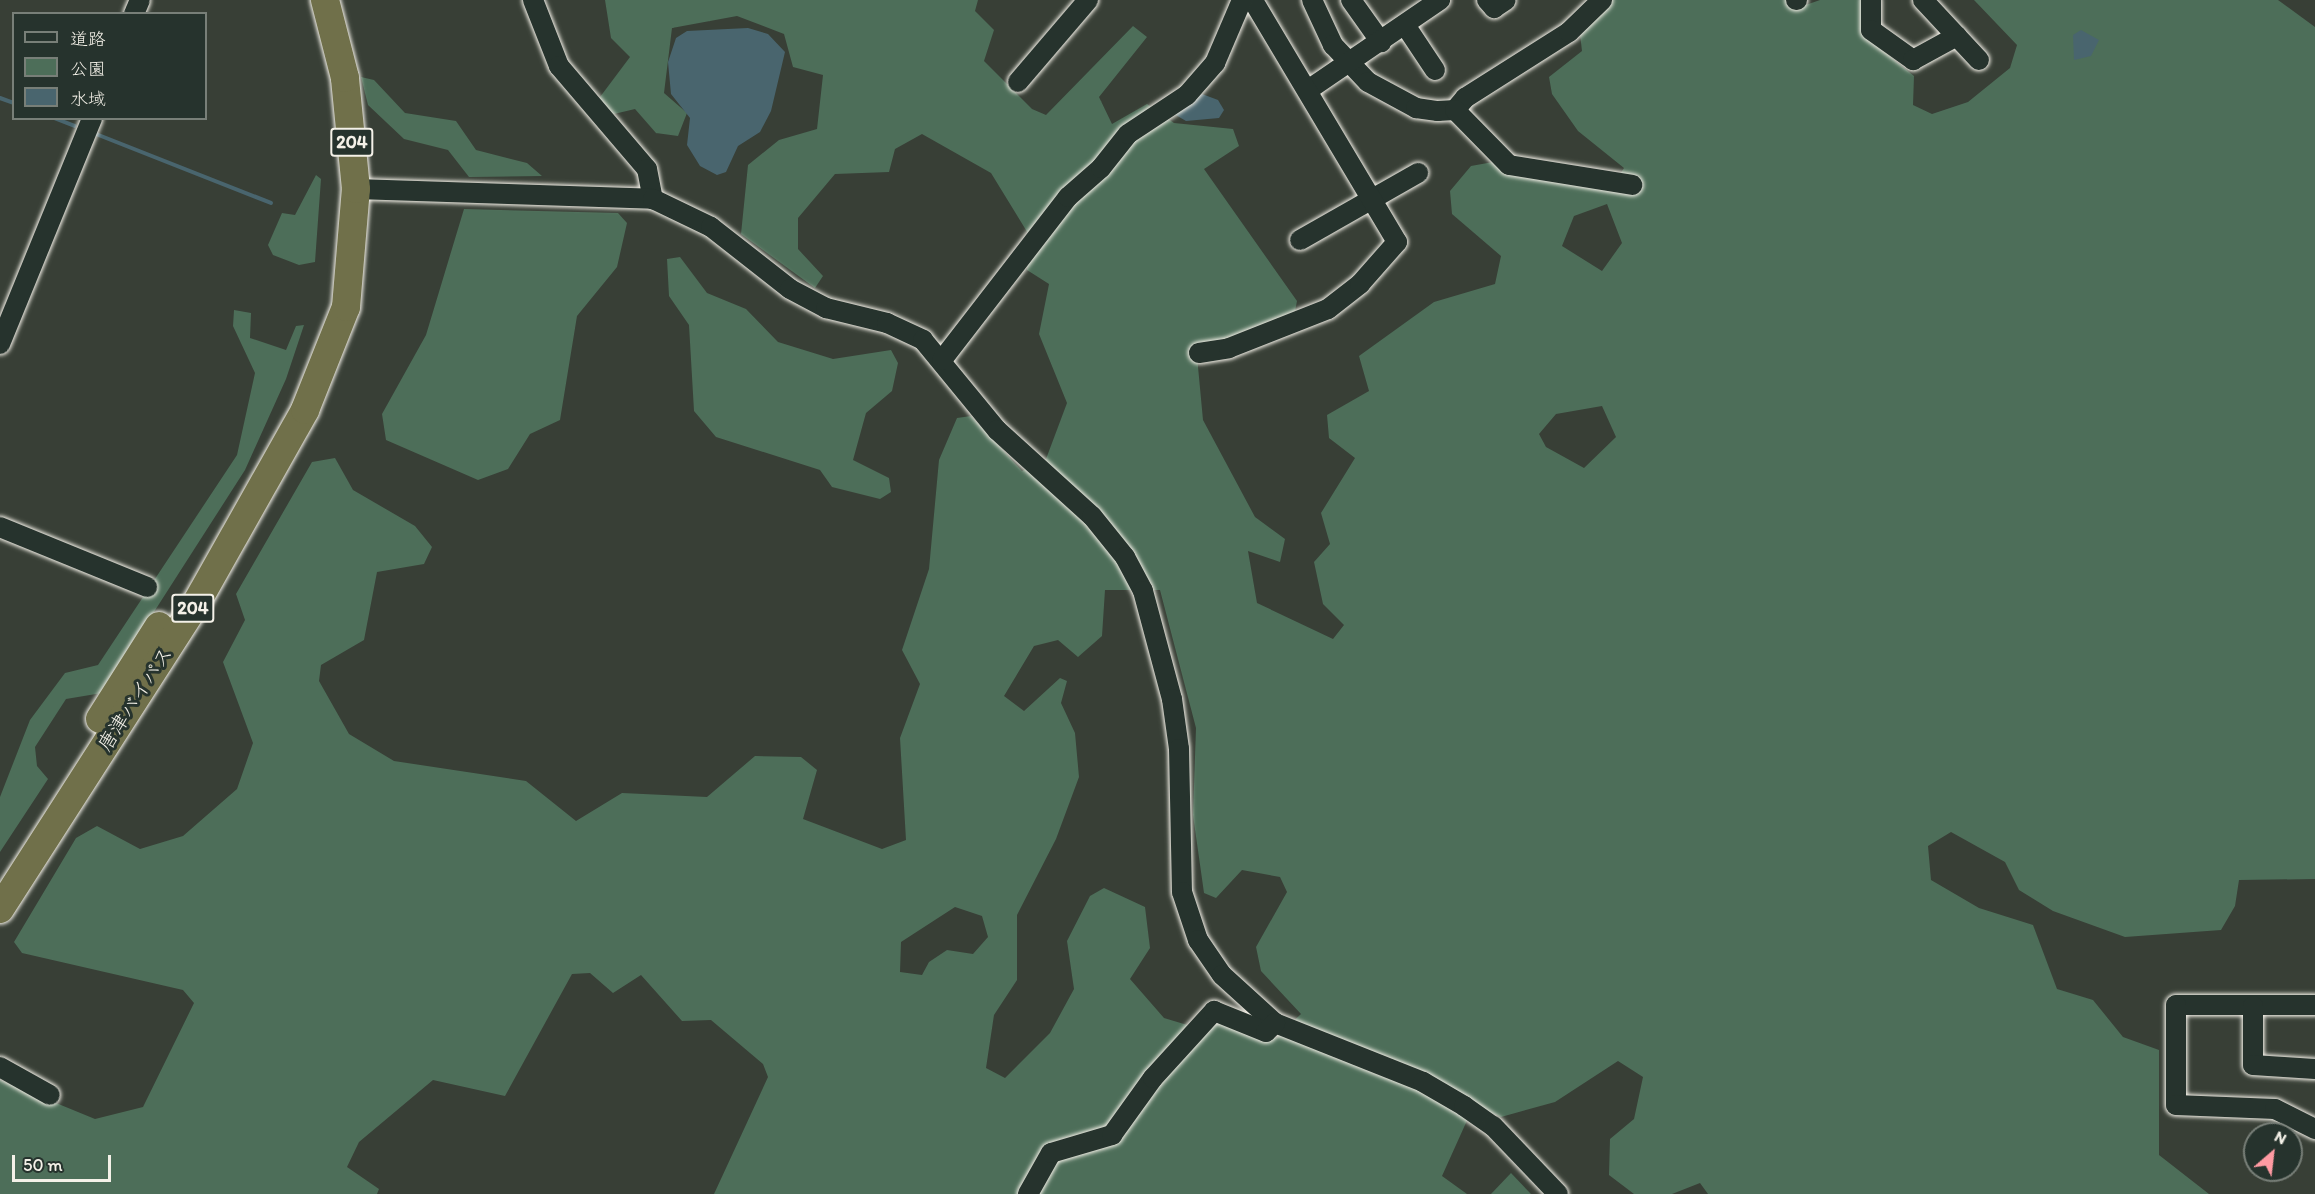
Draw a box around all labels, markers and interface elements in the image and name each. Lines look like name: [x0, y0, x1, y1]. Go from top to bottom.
legend: [12, 12, 207, 120]
text: 道路: [70, 28, 106, 50]
text: 公園: [70, 58, 106, 80]
text: 水域: [70, 88, 106, 110]
road number: 204: [330, 127, 374, 157]
road number: 204: [170, 593, 216, 623]
street label: 唐津バイパス: [92, 642, 178, 756]
north arrow: [2243, 1122, 2303, 1182]
text: N: [2272, 1127, 2290, 1148]
scale bar: [15, 1143, 114, 1181]
text: 50 m: [23, 1154, 63, 1176]

